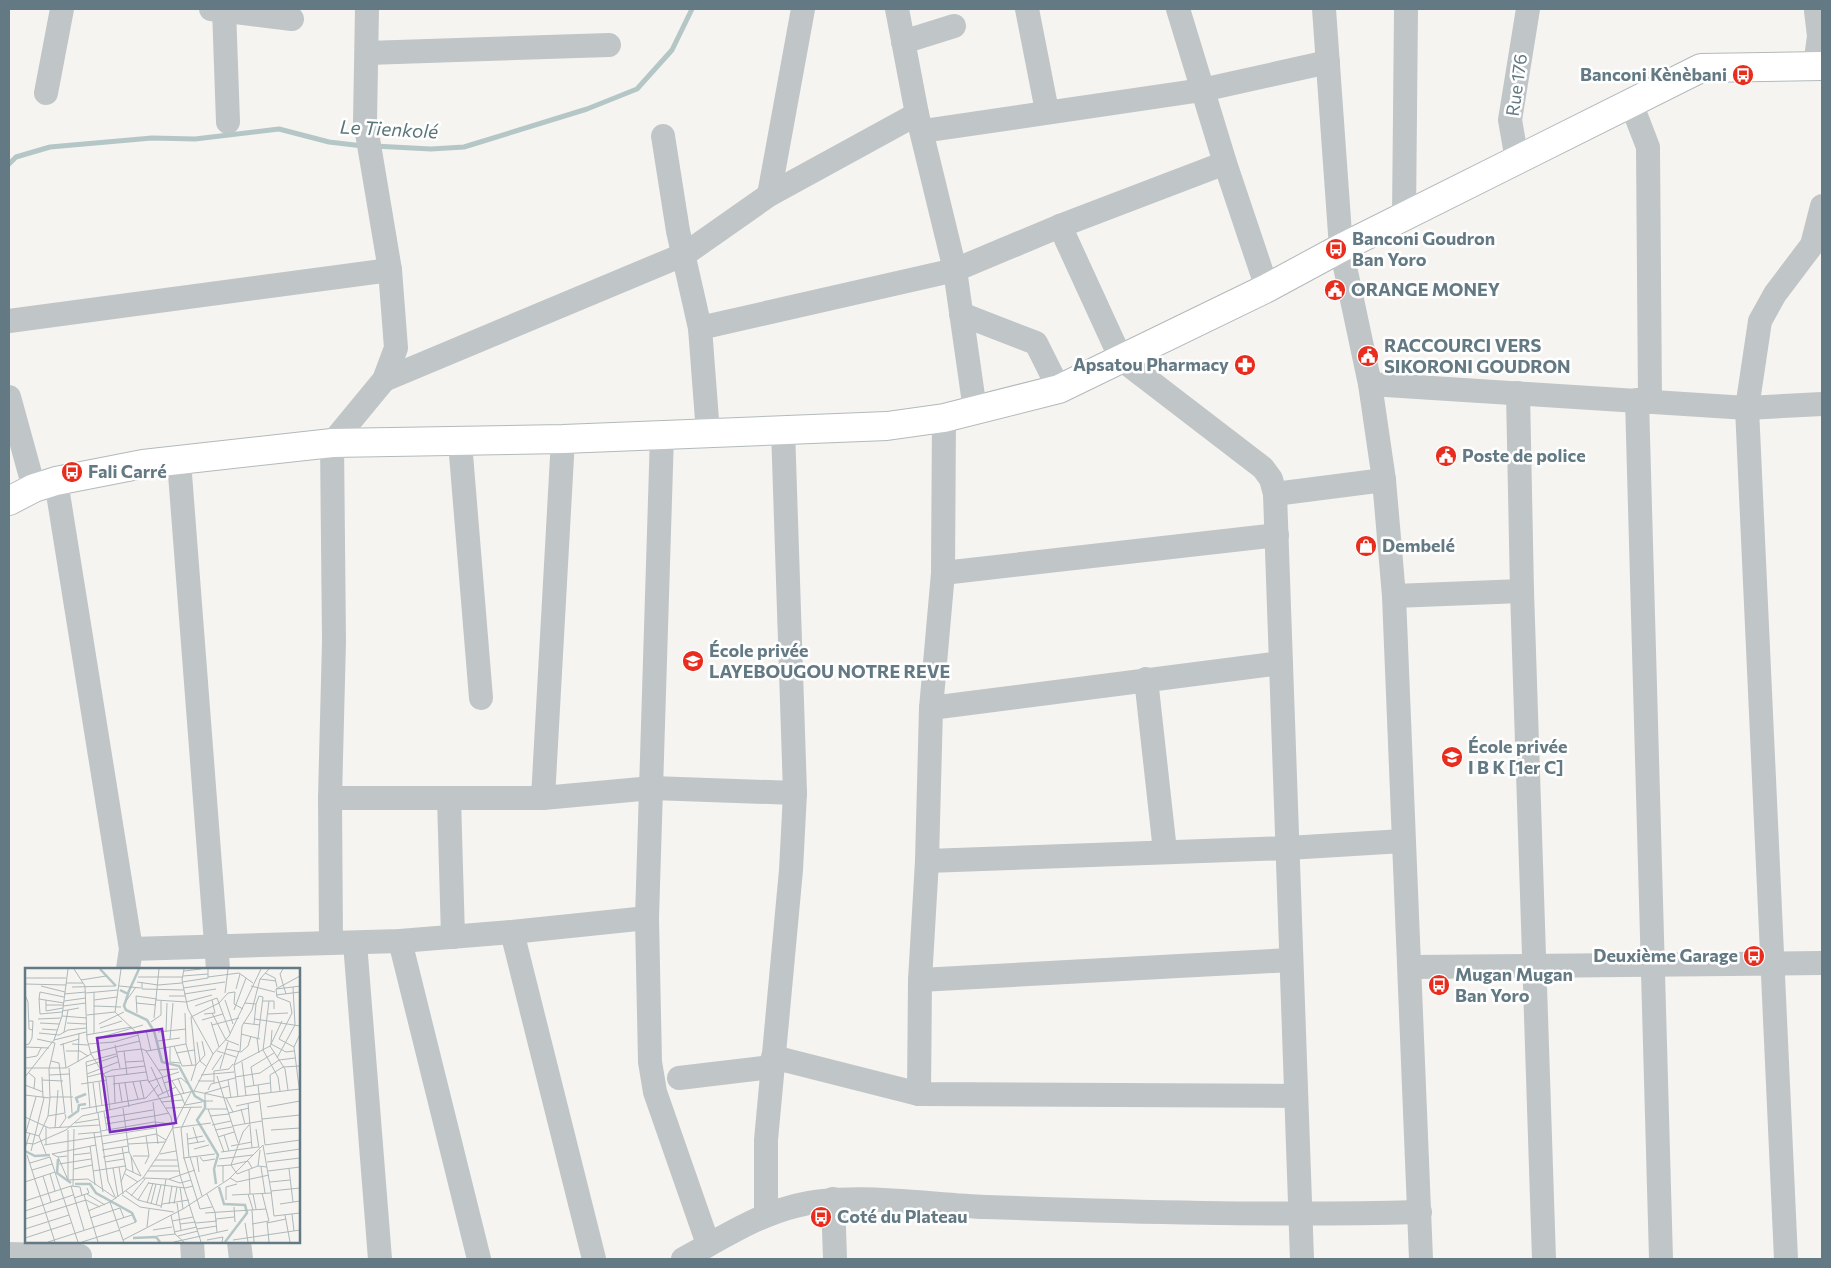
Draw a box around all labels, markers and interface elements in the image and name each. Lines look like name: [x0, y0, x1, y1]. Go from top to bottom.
street label: Rue 176: [1501, 52, 1531, 118]
place label: Banconi Kènèbani: [1580, 63, 1727, 85]
bus stop icon: Banconi Kènèbani: [1731, 63, 1755, 87]
water label: Le Tienkolé: [339, 114, 440, 143]
place label: Banconi Goudron Ban Yoro: [1352, 227, 1495, 270]
bus stop icon: Banconi Goudron Ban Yoro: [1324, 237, 1348, 261]
public building icon: ORANGE MONEY: [1323, 278, 1347, 302]
place label: ORANGE MONEY: [1351, 278, 1500, 300]
place label: RACCOURCI VERS SIKORONI GOUDRON: [1384, 334, 1571, 377]
public building icon: RACCOURCI VERS SIKORONI GOUDRON: [1356, 344, 1380, 368]
place label: Apsatou Pharmacy: [1073, 353, 1229, 375]
pharmacy icon: Apsatou Pharmacy: [1233, 353, 1257, 377]
public building icon: Poste de police: [1434, 444, 1458, 468]
place label: Poste de police: [1462, 444, 1586, 466]
bus stop icon: Fali Carré: [60, 460, 84, 484]
place label: Fali Carré: [88, 460, 167, 482]
shop icon: Dembelé: [1354, 534, 1378, 558]
place label: Dembelé: [1382, 534, 1455, 556]
place label: École privée LAYEBOUGOU NOTRE REVE: [709, 639, 950, 682]
school or university icon: École privée LAYEBOUGOU NOTRE REVE: [681, 649, 705, 673]
place label: École privée I B K [1er C]: [1468, 735, 1567, 778]
school or university icon: École privée I B K [1er C]: [1440, 745, 1464, 769]
place label: Deuxième Garage: [1593, 944, 1738, 966]
bus stop icon: Deuxième Garage: [1742, 944, 1766, 968]
place label: Mugan Mugan Ban Yoro: [1455, 963, 1573, 1006]
inset map: [25, 968, 300, 1243]
bus stop icon: Mugan Mugan Ban Yoro: [1427, 973, 1451, 997]
bus stop icon: Coté du Plateau: [809, 1205, 833, 1229]
place label: Coté du Plateau: [837, 1205, 968, 1227]

